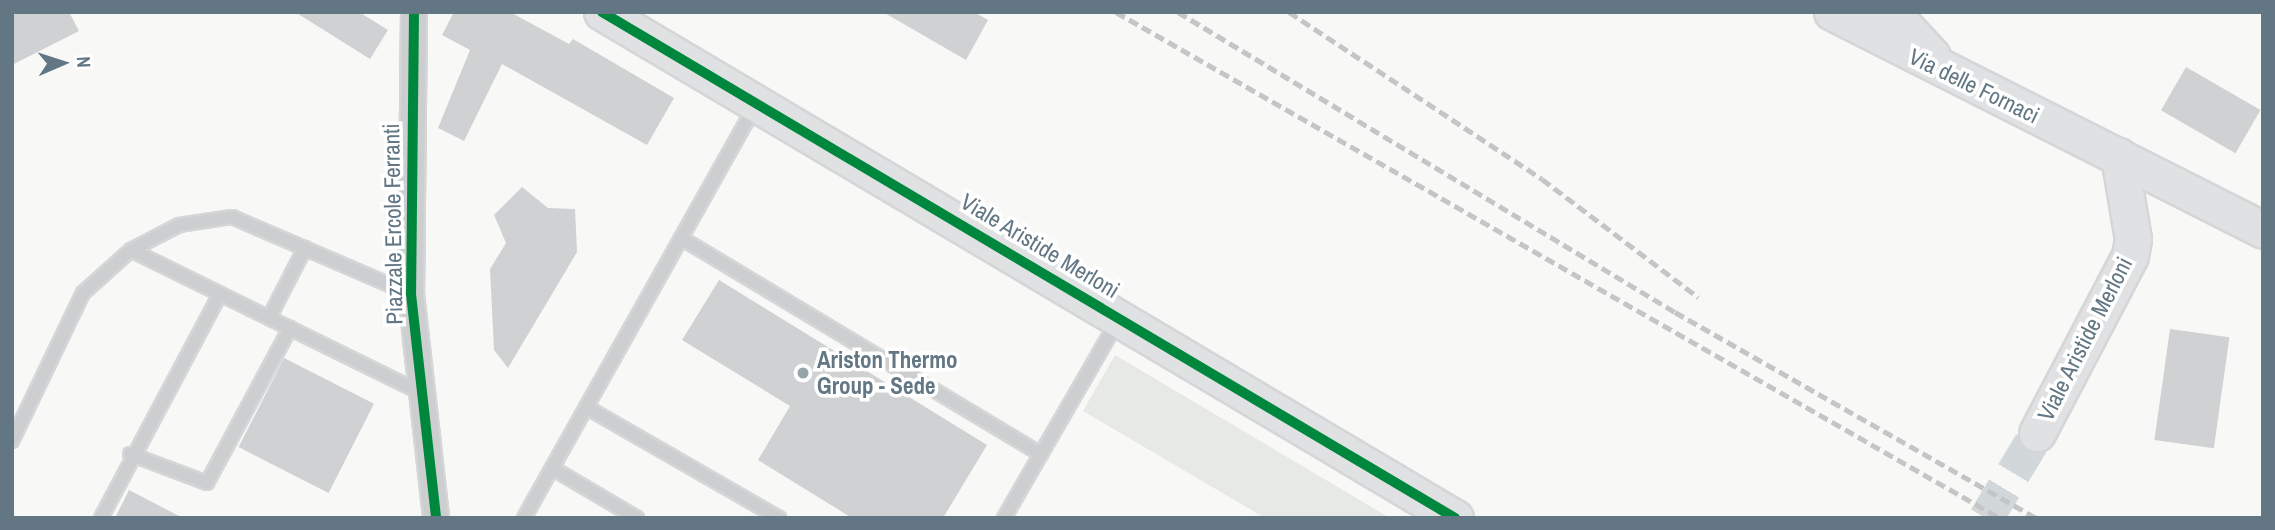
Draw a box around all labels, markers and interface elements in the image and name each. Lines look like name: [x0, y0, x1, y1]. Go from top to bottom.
north arrow: [28, 28, 98, 98]
street label: Via delle Fornaci: [1904, 43, 2044, 129]
text: N: [71, 56, 97, 68]
street label: Piazzale Ercole Ferranti: [377, 123, 409, 325]
street label: Viale Aristide Merloni: [955, 188, 1125, 304]
street label: Viale Aristide Merloni: [2032, 252, 2138, 426]
place label: Ariston Thermo Group - Sede: [817, 346, 957, 400]
marker: Ariston Thermo Group - Sede: [795, 365, 811, 381]

